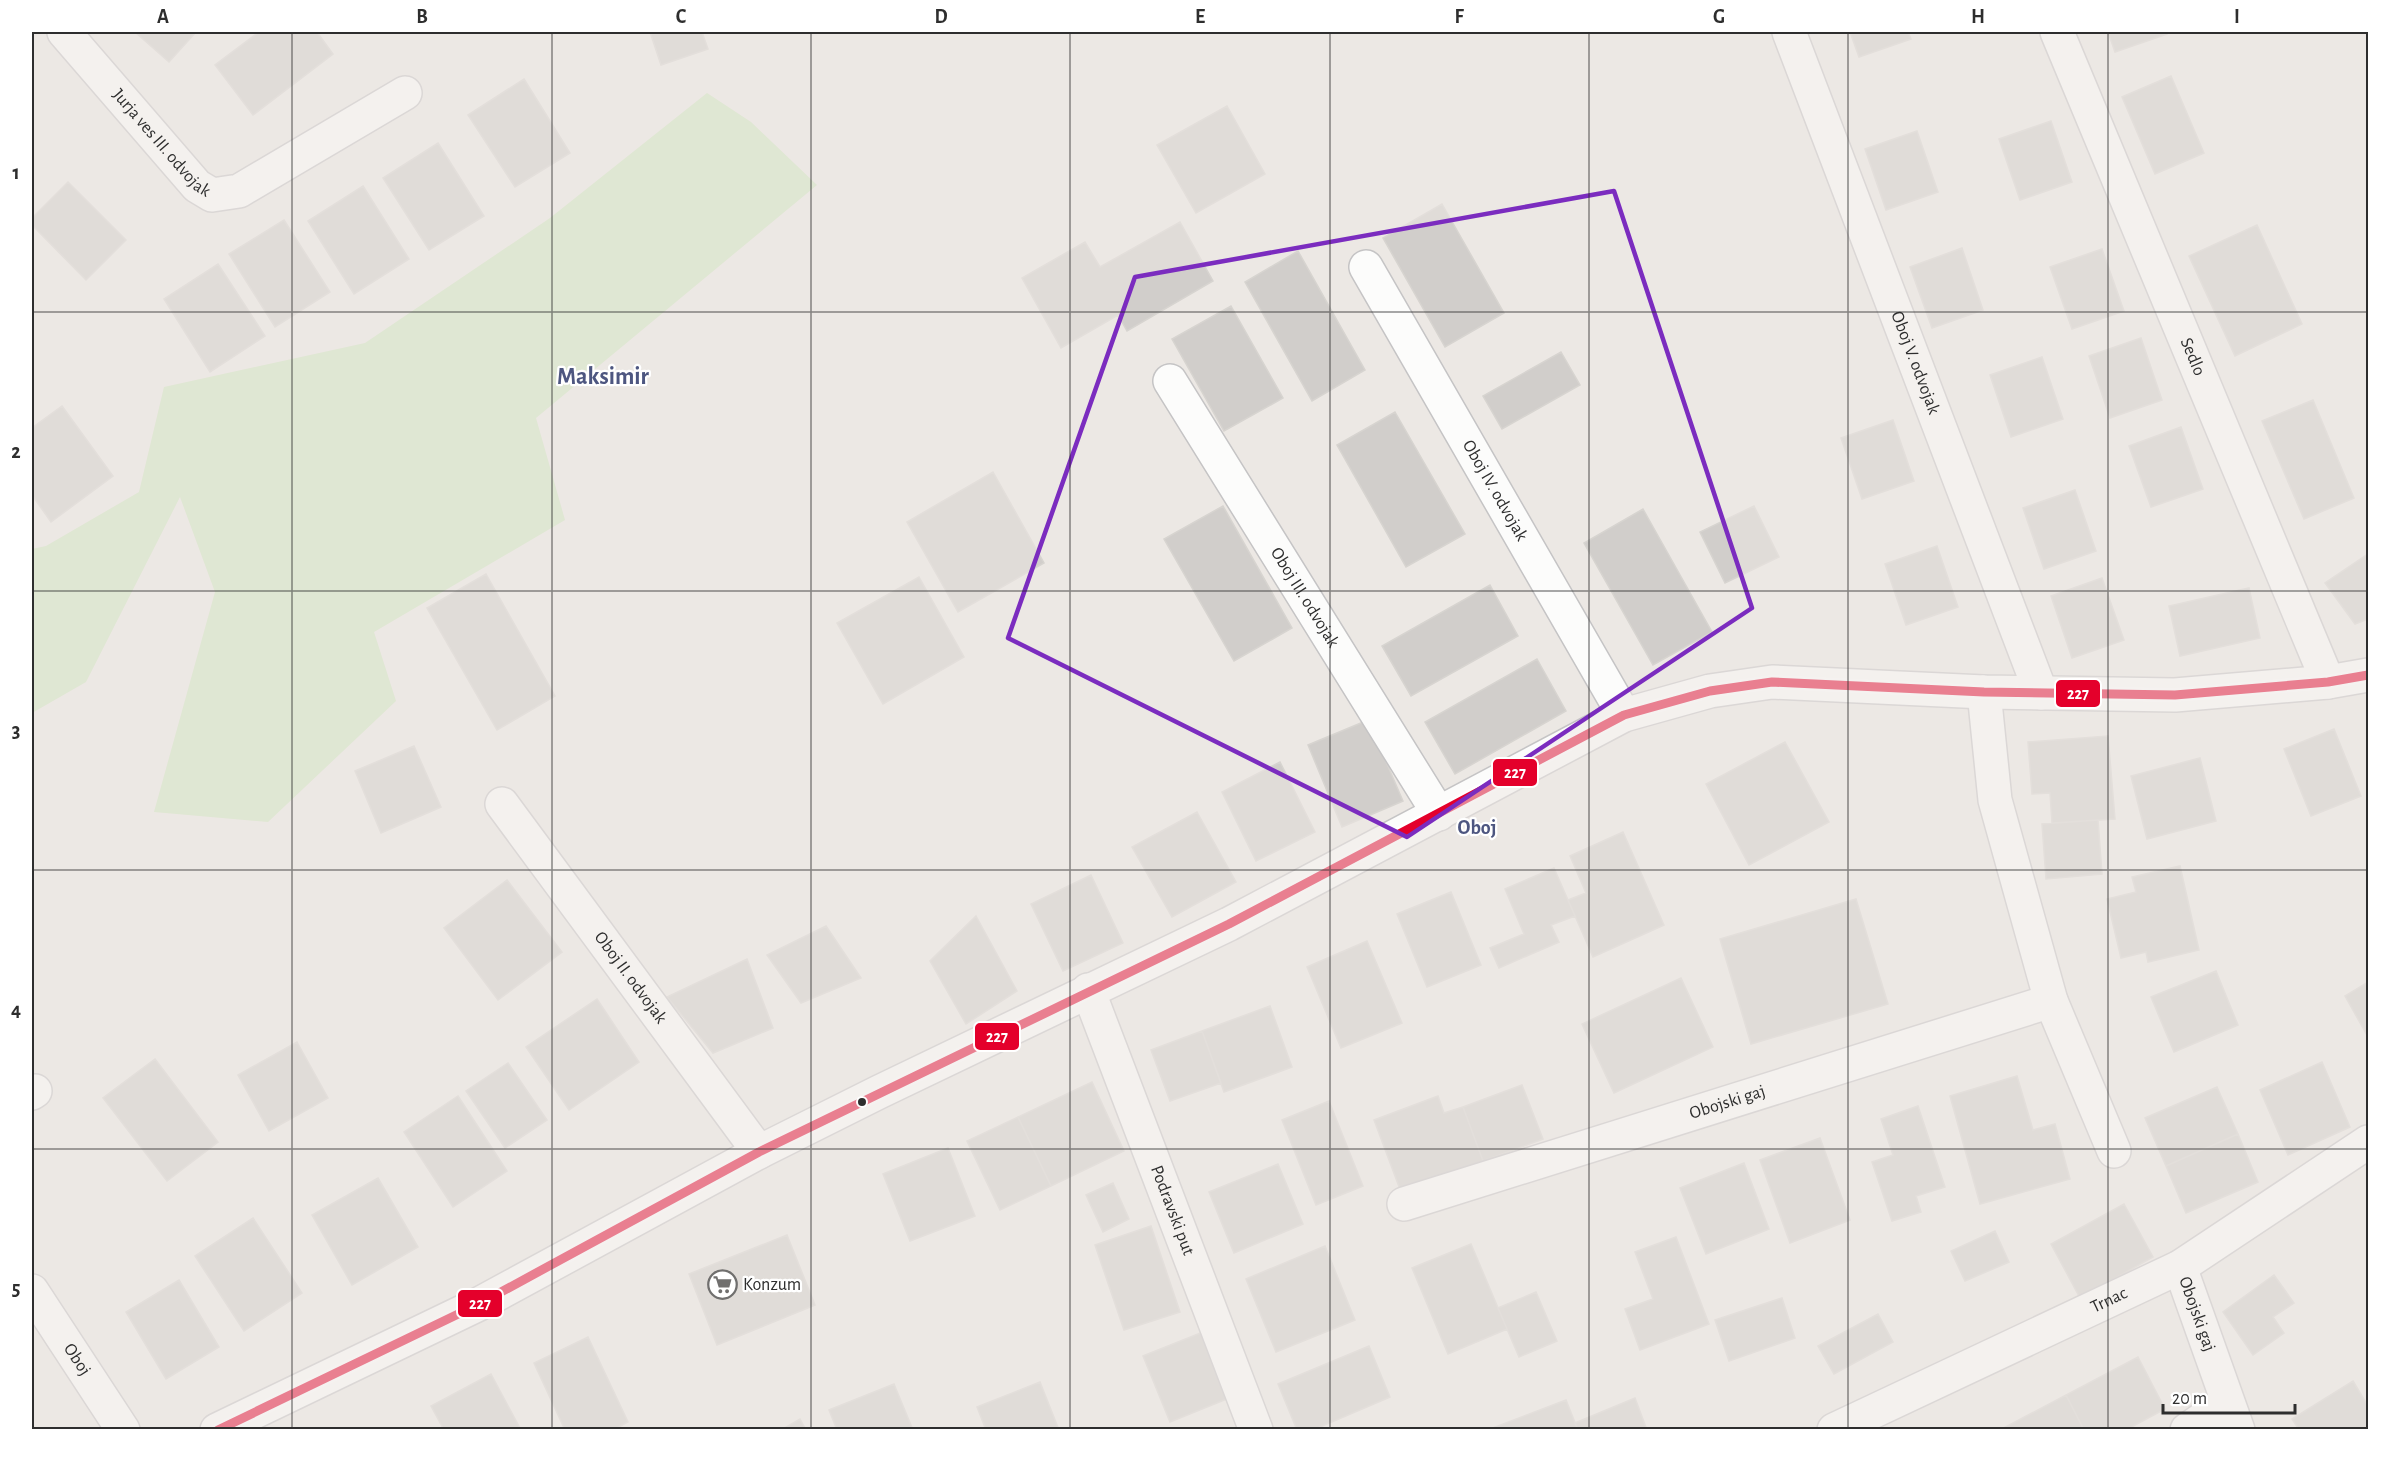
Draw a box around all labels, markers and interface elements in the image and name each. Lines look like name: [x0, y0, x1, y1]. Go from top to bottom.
text: A: [157, 7, 169, 27]
text: B: [416, 7, 428, 27]
text: C: [676, 7, 687, 27]
text: D: [934, 7, 948, 27]
text: E: [1195, 7, 1205, 27]
text: F: [1454, 7, 1464, 27]
text: G: [1713, 7, 1725, 27]
text: H: [1971, 7, 1985, 27]
text: I: [2234, 7, 2240, 27]
street label: Jurja ves III. odvojak: [109, 86, 214, 201]
text: 1: [12, 163, 20, 183]
street label: Oboj V. odvojak: [1887, 309, 1943, 417]
street label: Sedlo: [2177, 335, 2208, 379]
district label: Maksimir: [557, 365, 650, 389]
street label: Oboj IV. odvojak: [1459, 437, 1531, 545]
text: 2: [11, 442, 21, 462]
street label: Oboj III. odvojak: [1267, 544, 1343, 651]
line badge: 227: [2055, 679, 2101, 708]
text: 227: [2067, 686, 2089, 702]
text: 3: [12, 721, 20, 741]
line badge: 227: [1492, 758, 1538, 787]
text: 227: [1504, 765, 1526, 781]
district label: Oboj: [1458, 818, 1496, 838]
street label: Oboj II. odvojak: [591, 928, 670, 1028]
text: 4: [11, 1000, 21, 1020]
line badge: 227: [974, 1022, 1020, 1051]
text: 227: [986, 1029, 1008, 1045]
street label: Obojski gaj: [1687, 1082, 1767, 1123]
unlabelled marker: [856, 1096, 868, 1108]
street label: Podravski put: [1147, 1163, 1198, 1258]
supermarket icon: Konzum: [706, 1269, 738, 1301]
street label: Obojski gaj: [2175, 1274, 2218, 1354]
place label: Konzum: [743, 1276, 801, 1294]
text: 5: [12, 1279, 20, 1299]
street label: Trnac: [2088, 1284, 2130, 1317]
line badge: 227: [457, 1289, 503, 1318]
text: 227: [469, 1296, 491, 1312]
street label: Oboj: [60, 1340, 94, 1379]
scale bar: [2163, 1377, 2295, 1415]
text: 20 m: [2172, 1390, 2207, 1408]

